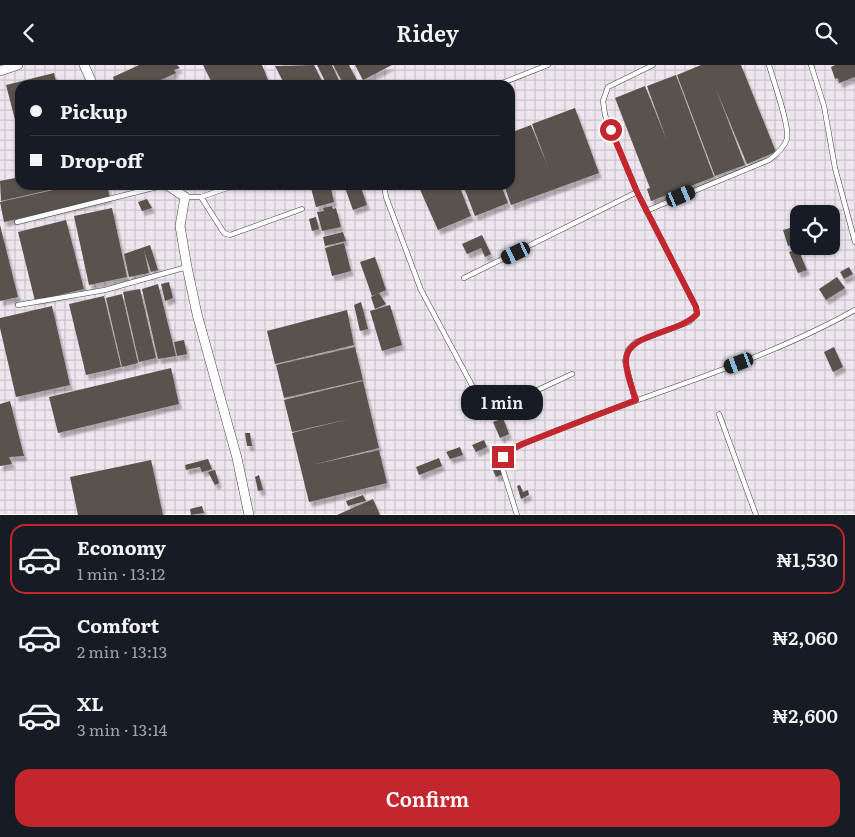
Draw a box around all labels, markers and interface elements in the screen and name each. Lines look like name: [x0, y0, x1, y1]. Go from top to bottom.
text: Ridey: [396, 16, 459, 49]
icon: back: [15, 19, 43, 47]
icon: search: [812, 19, 840, 47]
text: Pickup: [60, 97, 128, 125]
route start: [600, 119, 622, 141]
text: Drop-off: [60, 146, 143, 174]
car: [664, 183, 697, 209]
map controls: [790, 205, 840, 255]
button: locate: [790, 205, 840, 255]
car: [499, 240, 532, 266]
car: [722, 351, 755, 375]
callout: 1 min: [462, 385, 544, 419]
text: 1 min: [481, 390, 523, 414]
route end: [492, 446, 514, 468]
text: Economy: [77, 533, 166, 561]
icon: car: [17, 537, 62, 582]
text: ₦1,530: [776, 545, 838, 573]
text: 1 min · 13:12: [77, 561, 165, 585]
text: Comfort: [77, 611, 159, 639]
icon: car: [17, 615, 62, 660]
text: ₦2,060: [772, 623, 838, 651]
text: 2 min · 13:13: [77, 639, 167, 663]
text: XL: [77, 689, 104, 717]
icon: car: [17, 693, 62, 738]
text: ₦2,600: [772, 701, 838, 729]
text: 3 min · 13:14: [77, 717, 167, 741]
button: Confirm: [15, 769, 840, 827]

